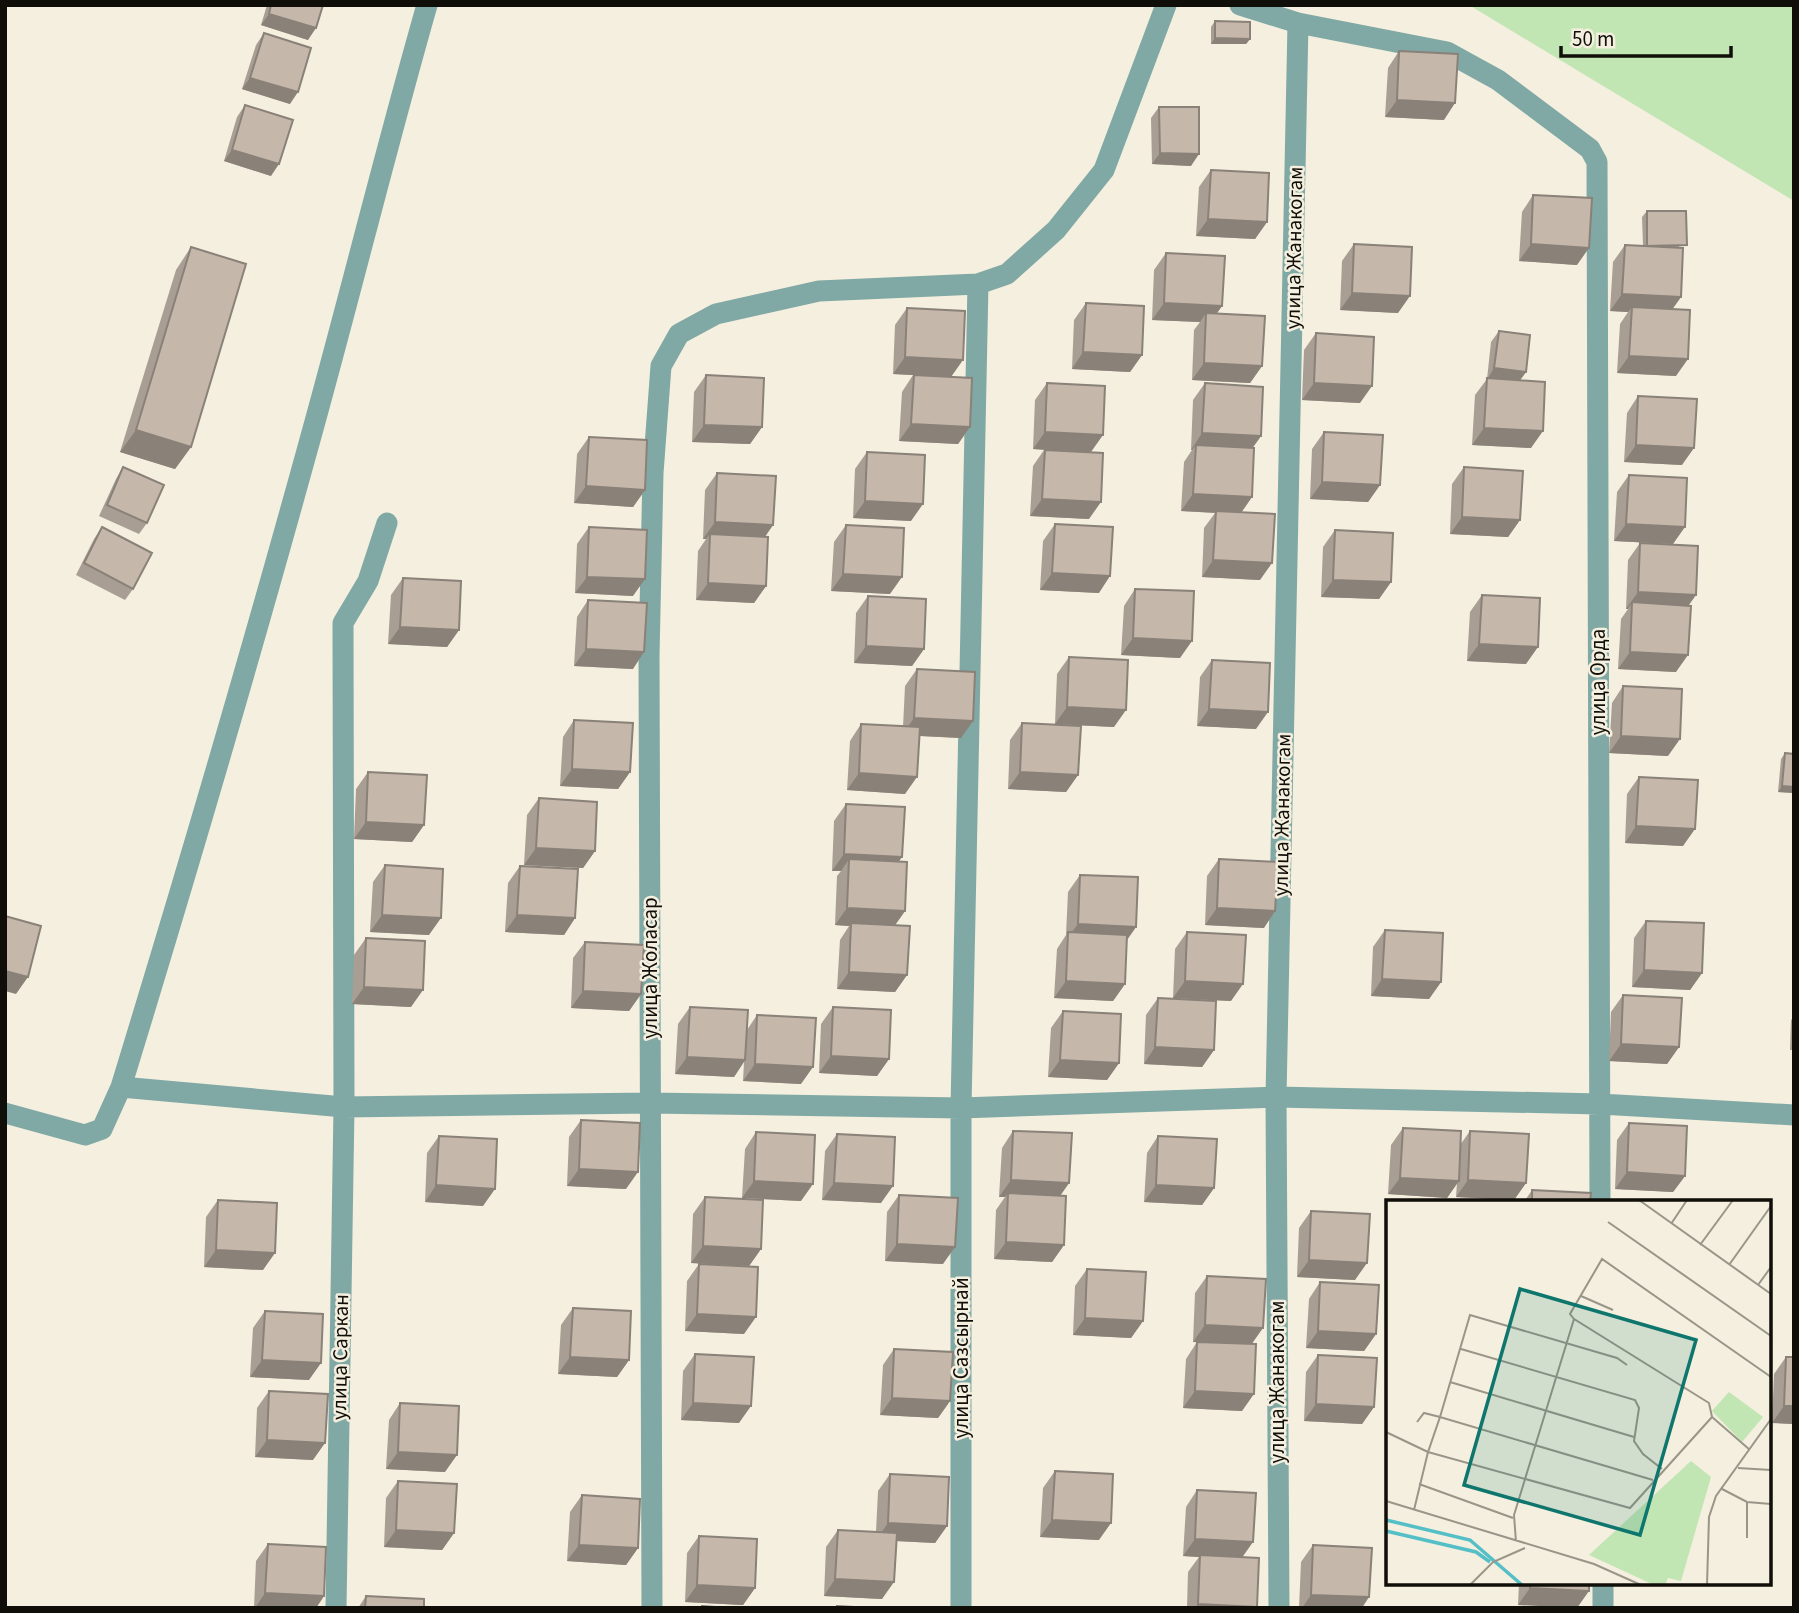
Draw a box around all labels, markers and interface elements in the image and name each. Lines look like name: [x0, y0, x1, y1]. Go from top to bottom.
scale bar: [1561, 14, 1731, 58]
text: 50 m: [1572, 24, 1614, 54]
street label: улица Жанакогам: [1278, 166, 1310, 330]
street label: улица Орда: [1583, 629, 1613, 735]
street label: улица Жанакогам: [1266, 733, 1298, 897]
street label: улица Жоласар: [635, 897, 665, 1039]
inset map: [1386, 1200, 1771, 1585]
street label: улица Сазсырнай: [946, 1277, 976, 1439]
street label: улица Саркан: [324, 1294, 356, 1420]
street label: улица Жанакогам: [1262, 1301, 1292, 1463]

